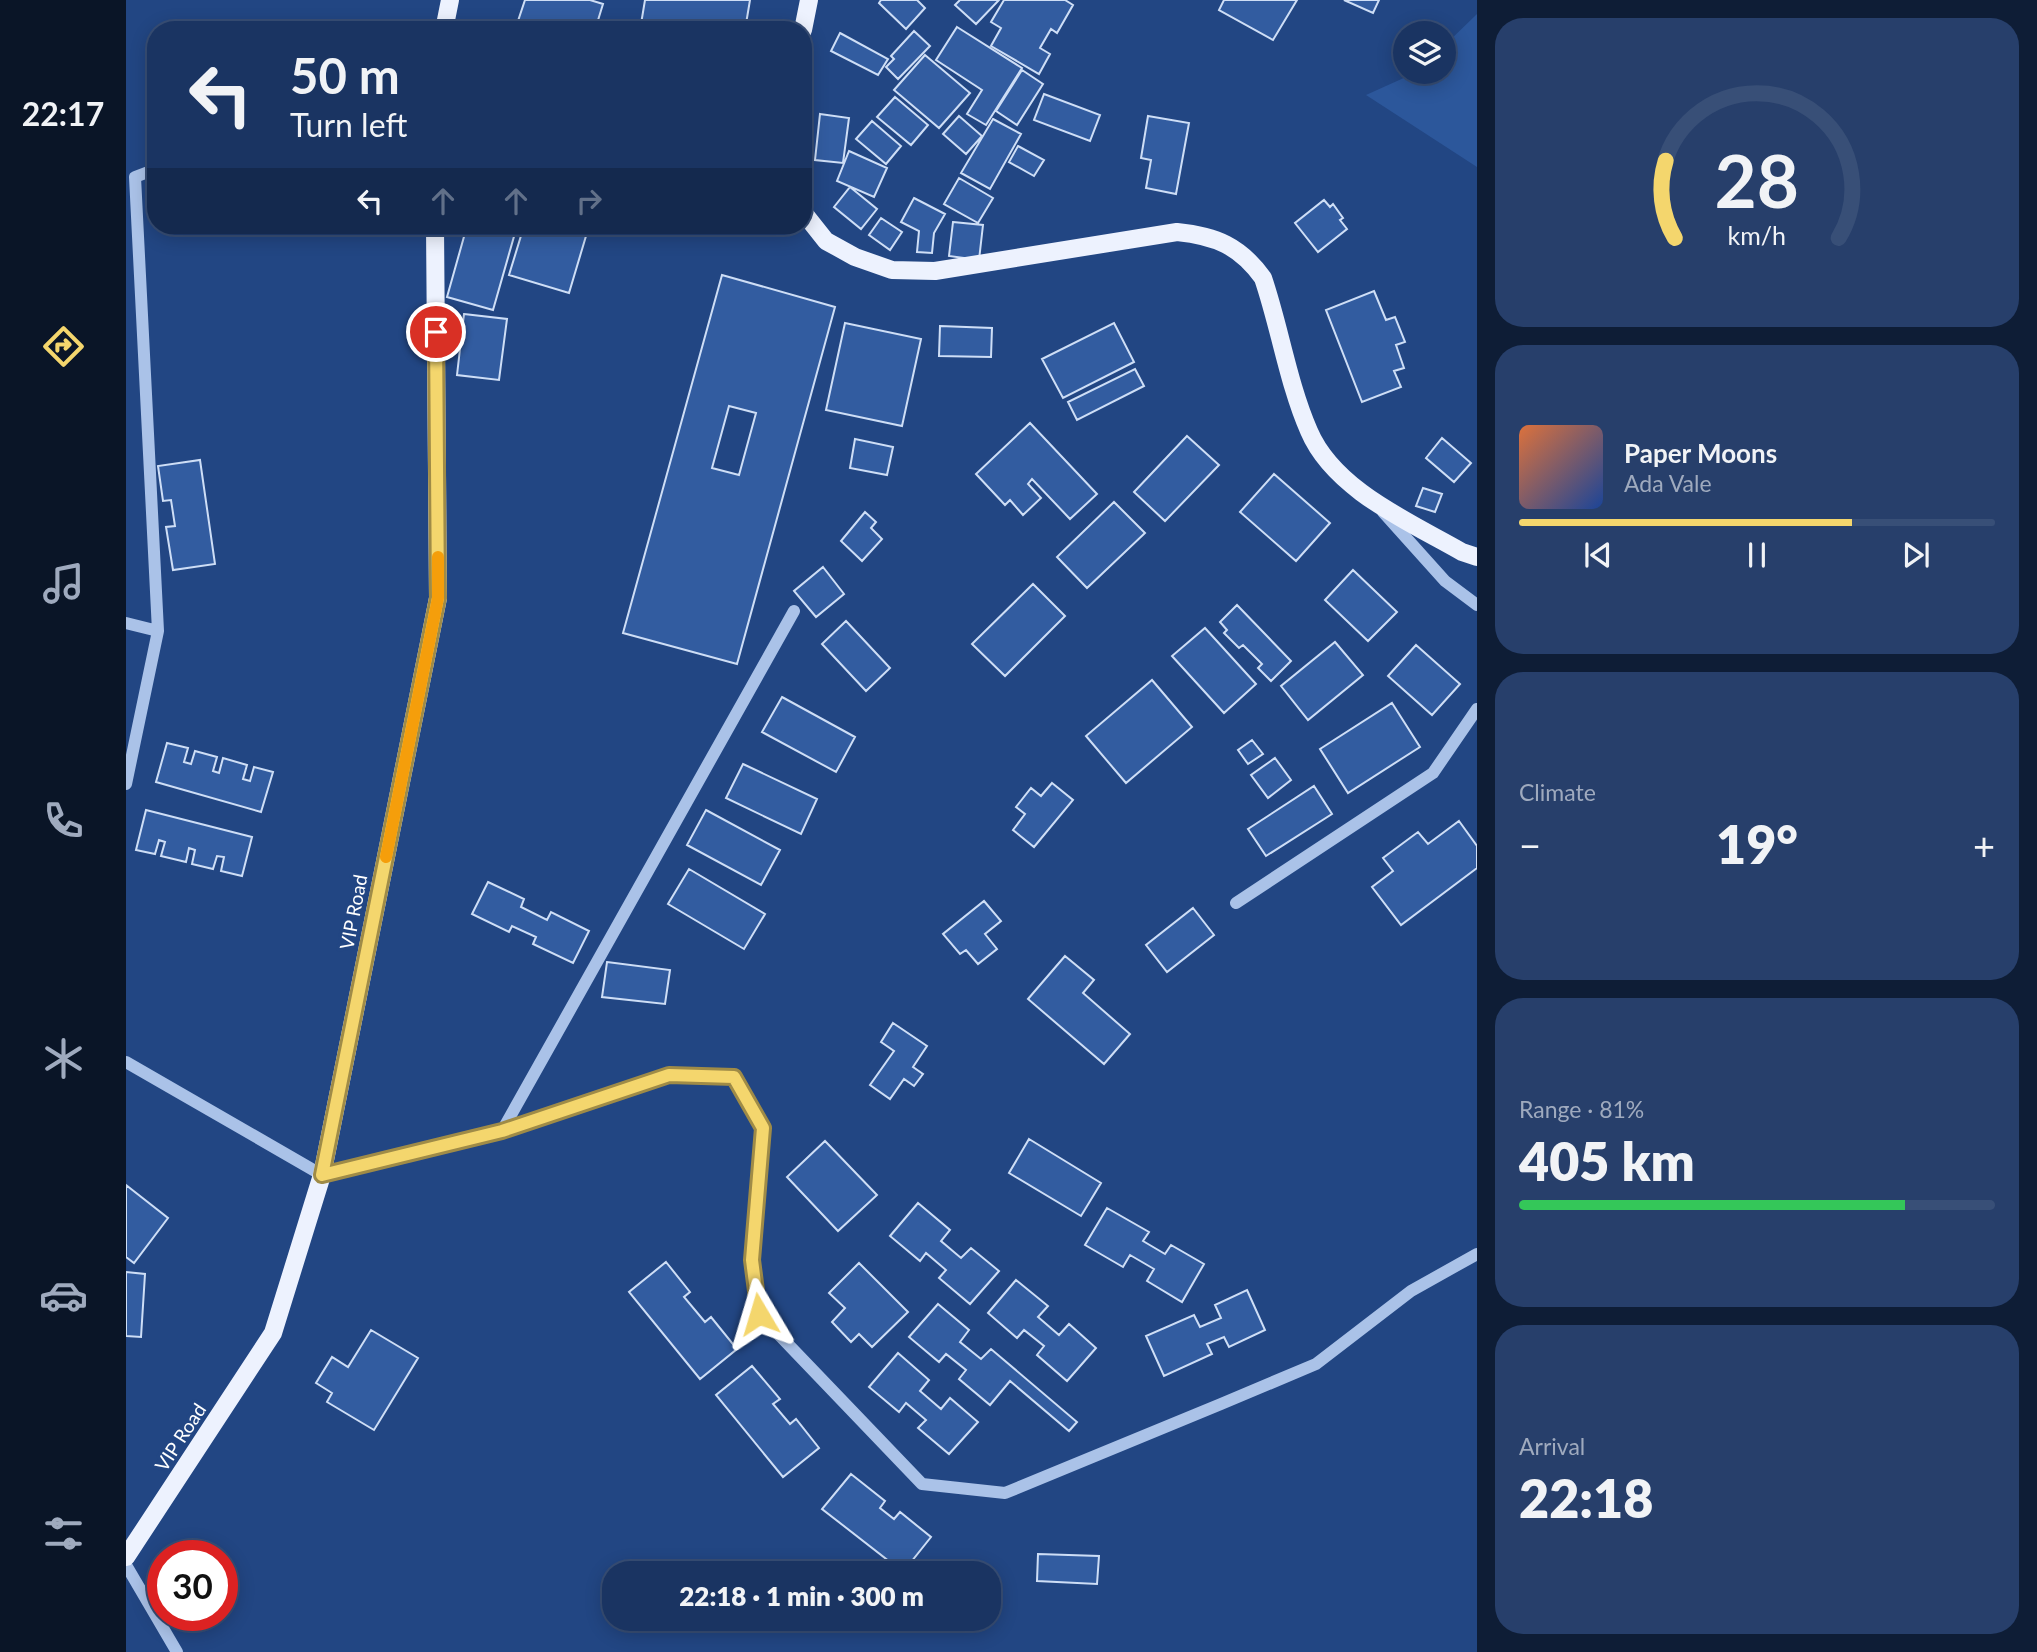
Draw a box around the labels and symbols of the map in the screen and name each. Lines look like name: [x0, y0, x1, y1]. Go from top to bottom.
pin: [406, 302, 466, 362]
street label: VIP Road: [334, 872, 372, 952]
position arrow: [722, 1277, 796, 1351]
street label: VIP Road: [150, 1399, 210, 1475]
speed limit sign: 30: [147, 1540, 238, 1631]

